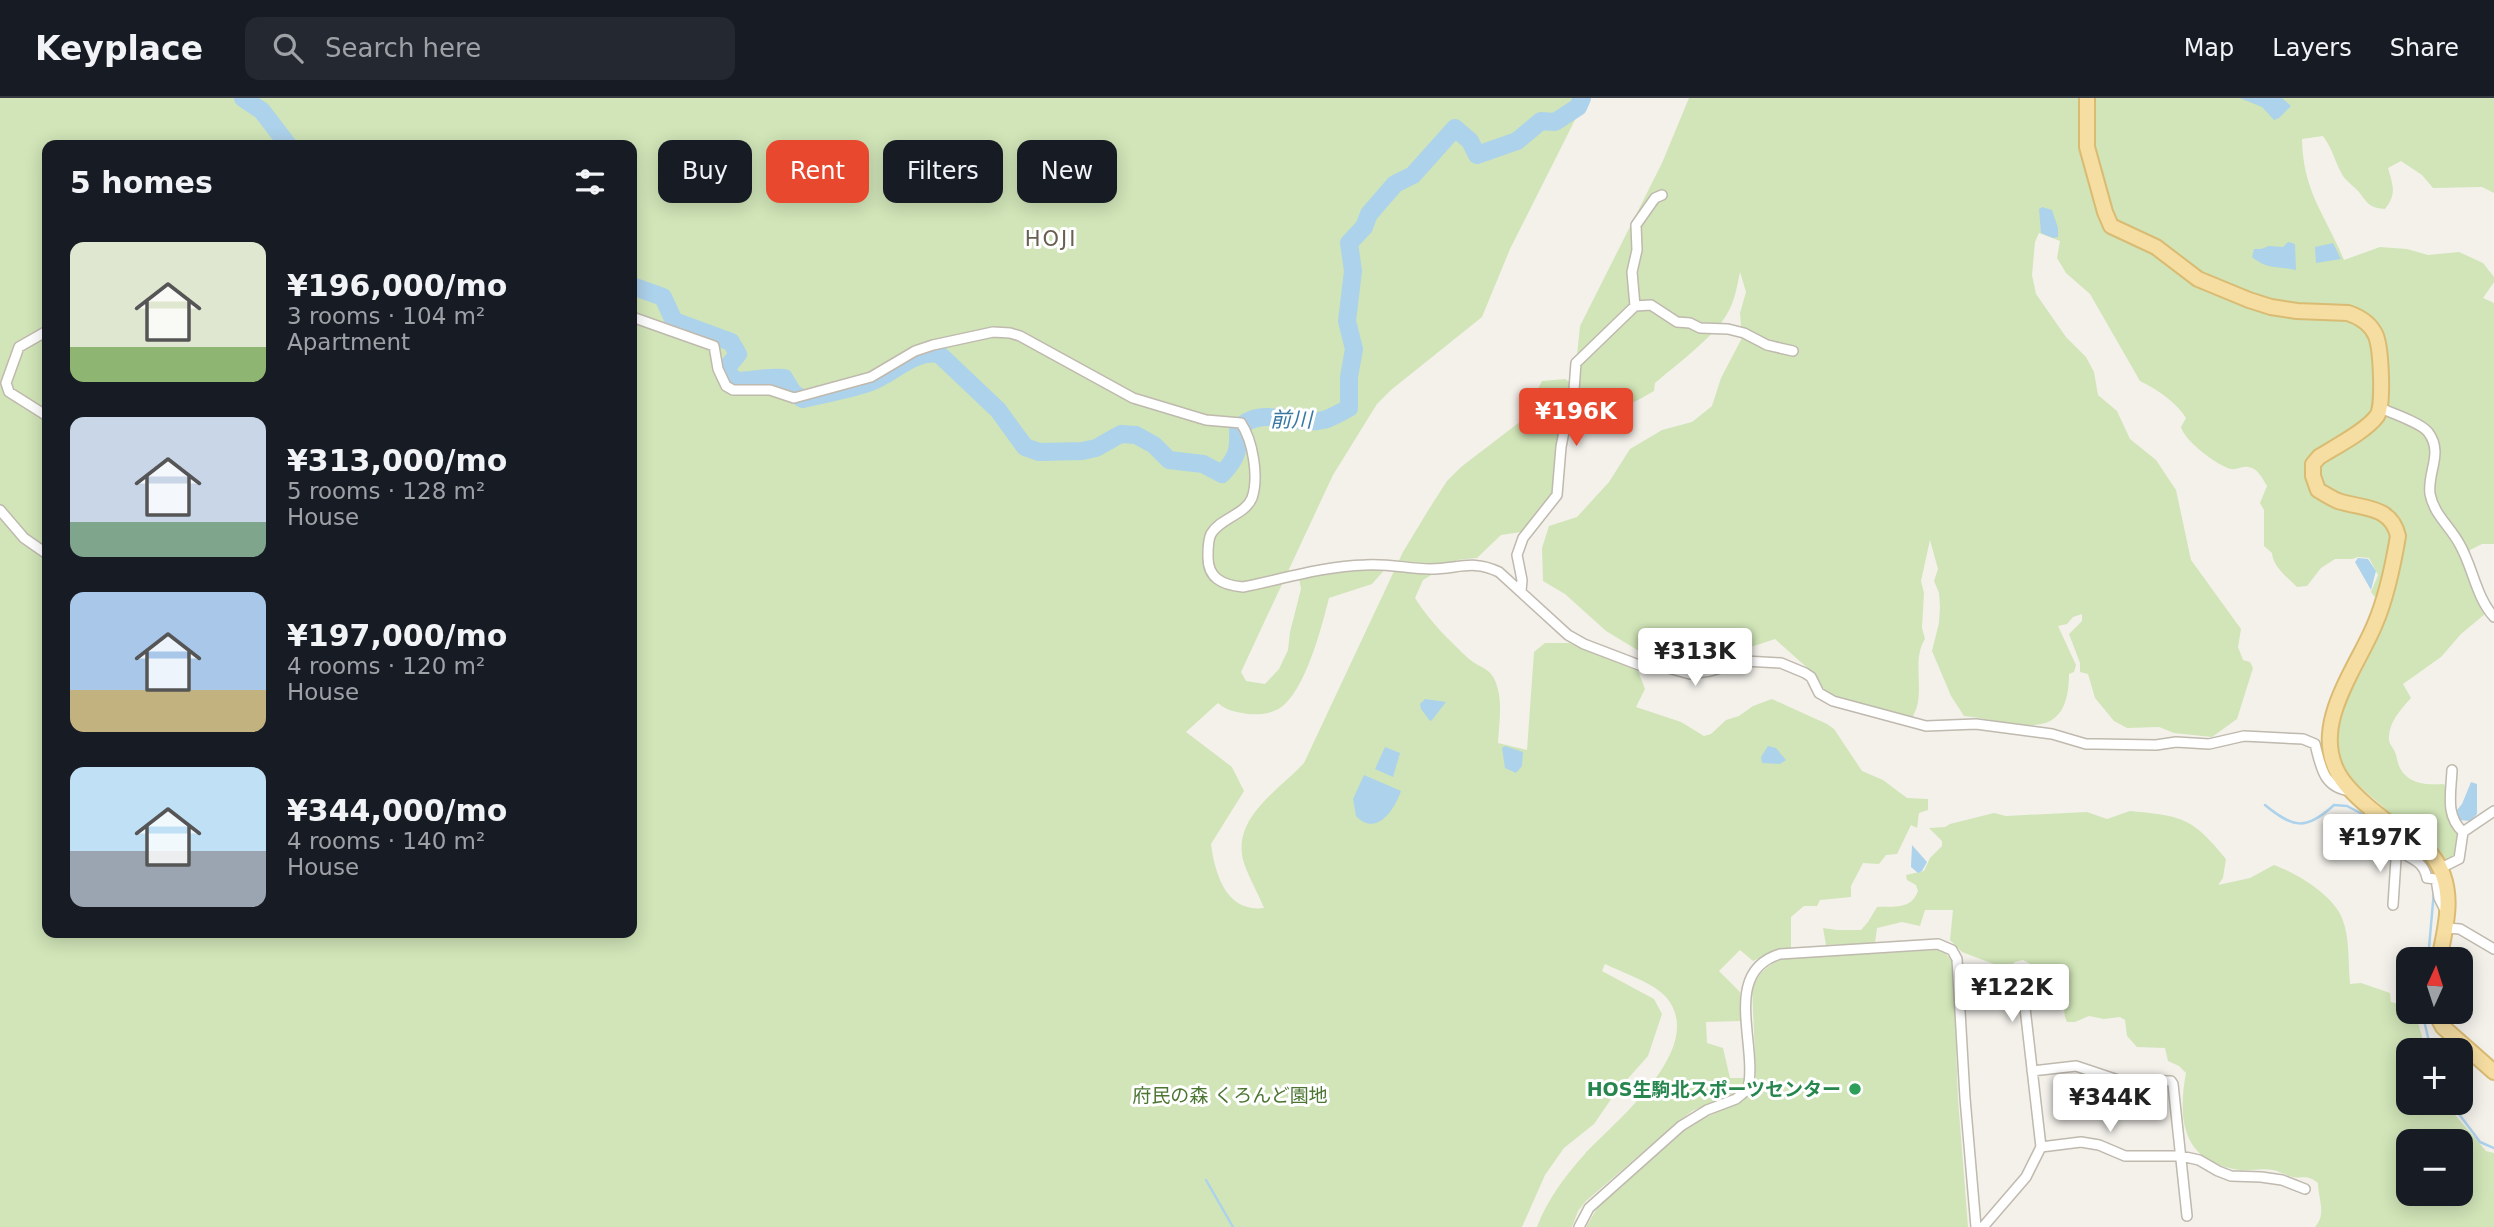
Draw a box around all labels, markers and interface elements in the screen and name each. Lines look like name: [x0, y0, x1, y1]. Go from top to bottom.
search box: [245, 17, 735, 80]
text: Keyplace: [35, 29, 203, 68]
icon: search: [269, 29, 307, 67]
text: Search here: [325, 33, 481, 63]
text: Map: [2184, 34, 2234, 62]
text: Layers: [2272, 34, 2352, 62]
text: Share: [2390, 34, 2459, 62]
chip: Buy: [658, 140, 752, 203]
chip: Rent: [766, 140, 869, 203]
chip: Filters: [883, 140, 1003, 203]
chip: New: [1017, 140, 1117, 203]
icon: filters: [571, 163, 609, 201]
text: 5 homes: [70, 165, 213, 200]
district label: HOJI: [1025, 227, 1077, 251]
text: ¥196,000/mo: [287, 268, 507, 303]
icon: home: [126, 270, 210, 354]
text: 3 rooms · 104 m²: [287, 303, 485, 329]
text: Apartment: [287, 329, 410, 355]
pin: ¥196K: [1527, 388, 1625, 448]
text: ¥196K: [1535, 398, 1617, 424]
water label: 前川: [1270, 408, 1314, 432]
text: ¥313,000/mo: [287, 443, 507, 478]
icon: home: [126, 445, 210, 529]
text: 5 rooms · 128 m²: [287, 478, 485, 504]
text: House: [287, 504, 359, 530]
text: ¥197,000/mo: [287, 618, 507, 653]
icon: home: [126, 620, 210, 704]
pin: ¥313K: [1646, 628, 1744, 688]
text: ¥313K: [1654, 638, 1736, 664]
text: 4 rooms · 120 m²: [287, 653, 485, 679]
text: House: [287, 679, 359, 705]
text: ¥344,000/mo: [287, 793, 507, 828]
icon: home: [126, 795, 210, 879]
pin: ¥197K: [2331, 814, 2429, 874]
text: ¥197K: [2339, 824, 2421, 850]
text: 4 rooms · 140 m²: [287, 828, 485, 854]
text: House: [287, 854, 359, 880]
north arrow: [2396, 947, 2473, 1024]
map controls: [2396, 947, 2473, 1206]
pin: ¥122K: [1963, 964, 2061, 1024]
text: ¥122K: [1971, 974, 2053, 1000]
button: +: [2396, 1038, 2473, 1115]
pin: ¥344K: [2061, 1074, 2159, 1134]
place label: HOS生駒北スポーツセンター: [1587, 1078, 1841, 1100]
marker: HOS生駒北スポーツセンター: [1847, 1081, 1863, 1097]
park label: 府民の森 くろんど園地: [1132, 1084, 1328, 1106]
text: ¥344K: [2069, 1084, 2151, 1110]
button: −: [2396, 1129, 2473, 1206]

